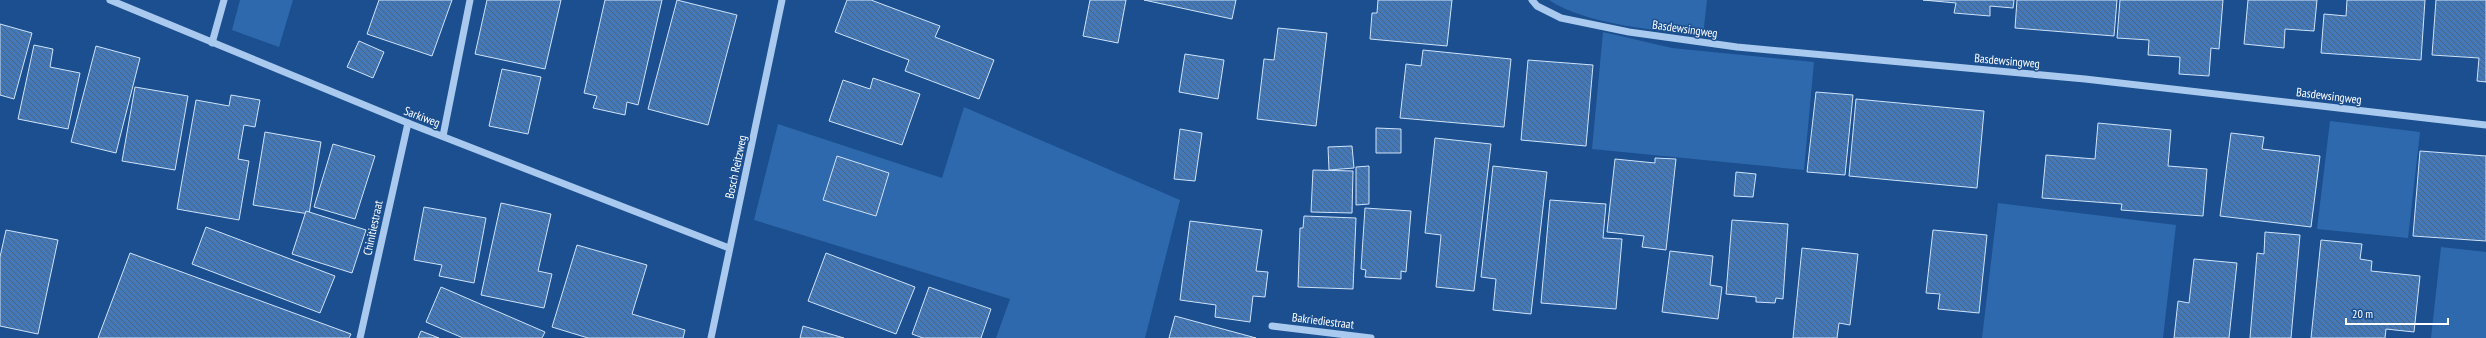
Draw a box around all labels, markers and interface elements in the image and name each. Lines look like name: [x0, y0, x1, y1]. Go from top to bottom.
street label: Basdewsingweg: [1651, 17, 1719, 41]
street label: Basdewsingweg: [1974, 50, 2040, 71]
street label: Basdewsingweg: [2296, 84, 2363, 107]
street label: Sarkiweg: [402, 103, 442, 130]
street label: Bosch Reitzweg: [721, 134, 750, 200]
street label: Chinitiestraat: [359, 198, 386, 257]
scale bar: [2346, 300, 2448, 326]
text: 20 m: [2352, 306, 2373, 321]
street label: Bakriediestraat: [1291, 309, 1356, 332]

